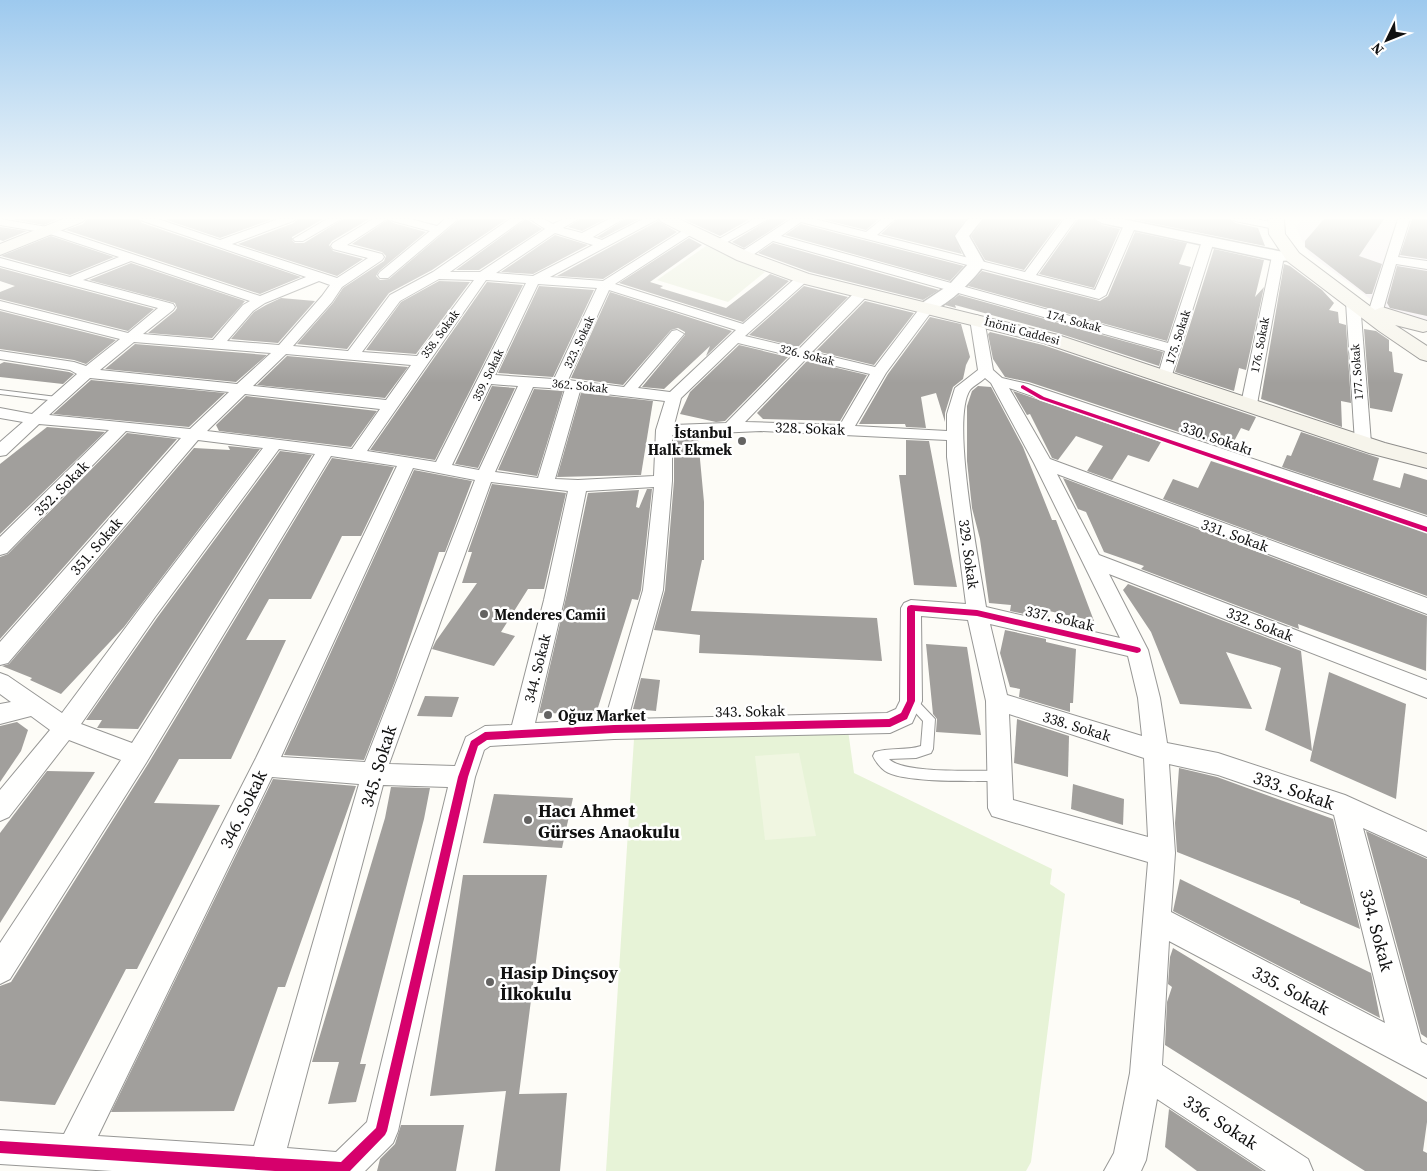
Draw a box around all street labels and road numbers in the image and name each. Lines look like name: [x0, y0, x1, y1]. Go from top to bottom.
street label: 358. Sokak: [417, 306, 463, 361]
street label: 174. Sokak: [1045, 306, 1104, 336]
street label: 175. Sokak: [1162, 307, 1194, 366]
street label: 323. Sokak: [560, 313, 598, 371]
street label: İnönü Caddesi: [982, 313, 1062, 349]
street label: 176. Sokak: [1247, 315, 1273, 374]
street label: 326. Sokak: [778, 340, 837, 370]
street label: 177. Sokak: [1347, 343, 1367, 401]
street label: 359. Sokak: [468, 346, 508, 404]
street label: 362. Sokak: [551, 375, 609, 397]
street label: 328. Sokak: [774, 416, 846, 440]
street label: 330. Sokakı: [1178, 416, 1256, 460]
street label: 352. Sokak: [29, 455, 94, 520]
street label: 351. Sokak: [65, 512, 128, 579]
street label: 331. Sokak: [1198, 513, 1272, 557]
street label: 329. Sokak: [954, 518, 984, 591]
street label: 337. Sokak: [1023, 600, 1097, 636]
street label: 332. Sokak: [1223, 602, 1297, 647]
street label: 344. Sokak: [518, 631, 556, 705]
street label: 343. Sokak: [715, 700, 786, 722]
street label: 338. Sokak: [1040, 706, 1114, 747]
street label: 345. Sokak: [354, 722, 402, 810]
street label: 333. Sokak: [1250, 764, 1338, 816]
street label: 346. Sokak: [213, 765, 273, 852]
street label: 334. Sokak: [1354, 886, 1400, 974]
street label: 335. Sokak: [1248, 959, 1334, 1021]
street label: 336. Sokak: [1179, 1089, 1263, 1156]

